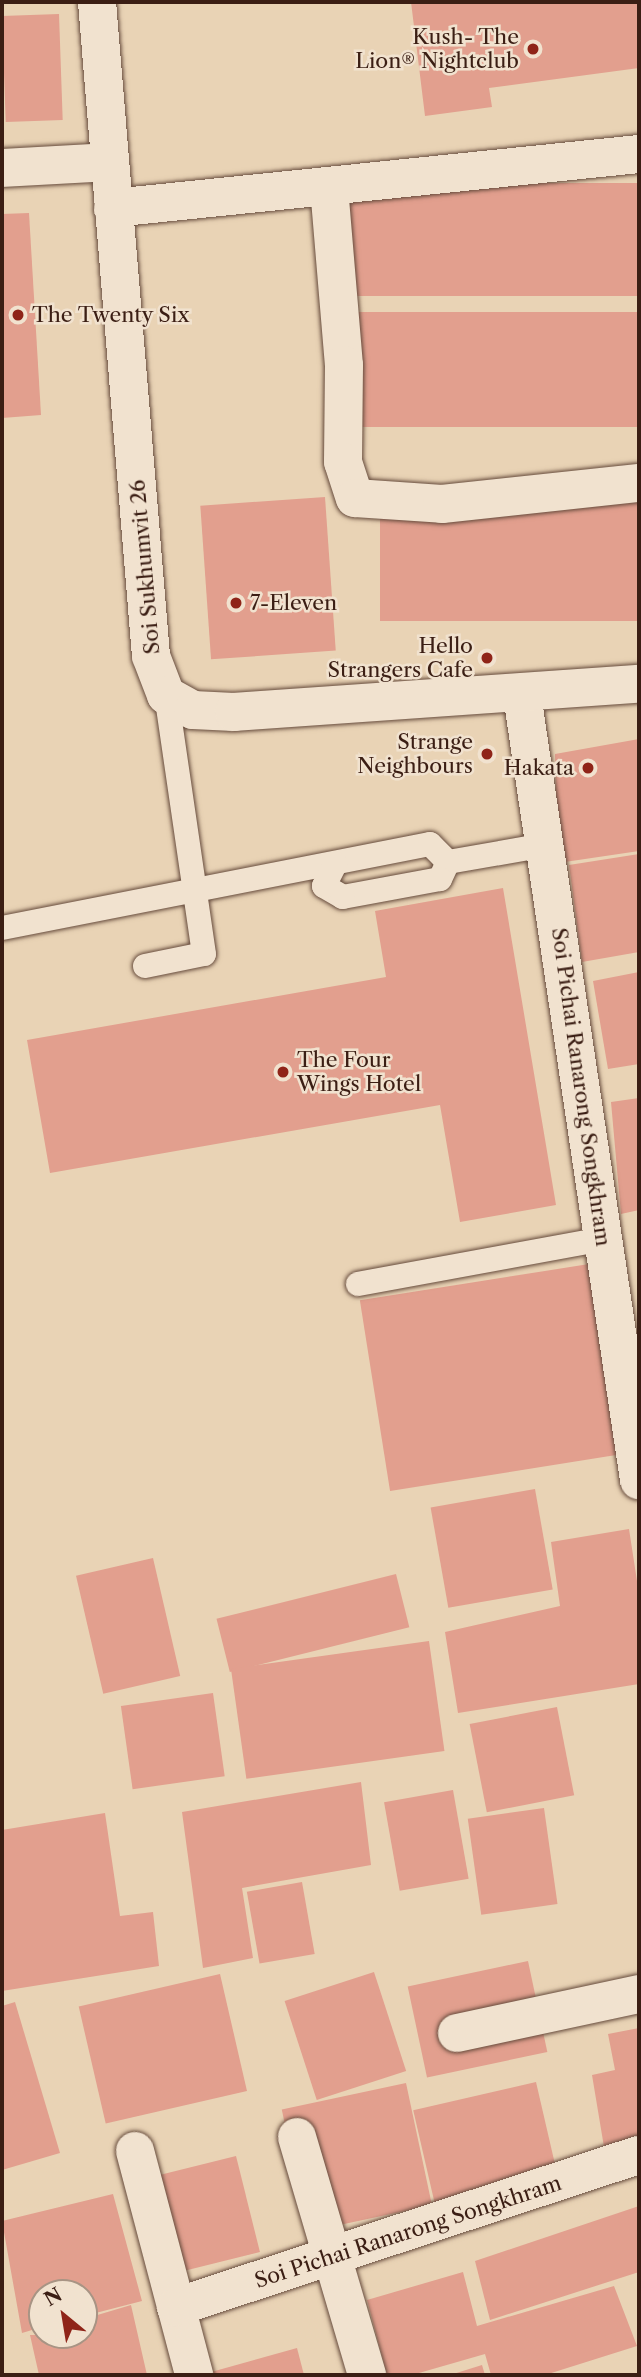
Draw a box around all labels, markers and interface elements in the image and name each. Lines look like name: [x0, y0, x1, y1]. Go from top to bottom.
place label: Kush- The Lion® Nightclub: [355, 24, 519, 74]
marker: Kush- The Lion® Nightclub: [525, 41, 541, 57]
place label: The Twenty Six: [32, 302, 191, 328]
marker: The Twenty Six: [10, 307, 26, 323]
street label: Soi Sukhumvit 26: [125, 479, 165, 655]
place label: 7-Eleven: [250, 590, 337, 616]
marker: 7-Eleven: [228, 595, 244, 611]
place label: Hello Strangers Cafe: [327, 633, 473, 683]
marker: Hello Strangers Cafe: [479, 650, 495, 666]
place label: Strange Neighbours: [357, 729, 473, 779]
marker: Strange Neighbours: [479, 746, 495, 762]
place label: Hakata: [504, 755, 574, 781]
marker: Hakata: [580, 760, 596, 776]
street label: Soi Pichai Ranarong Songkhram: [546, 926, 616, 1248]
place label: The Four Wings Hotel: [297, 1047, 421, 1097]
marker: The Four Wings Hotel: [275, 1064, 291, 1080]
street label: Soi Pichai Ranarong Songkhram: [251, 2170, 565, 2294]
north arrow: [28, 2279, 98, 2349]
text: N: [40, 2283, 66, 2311]

